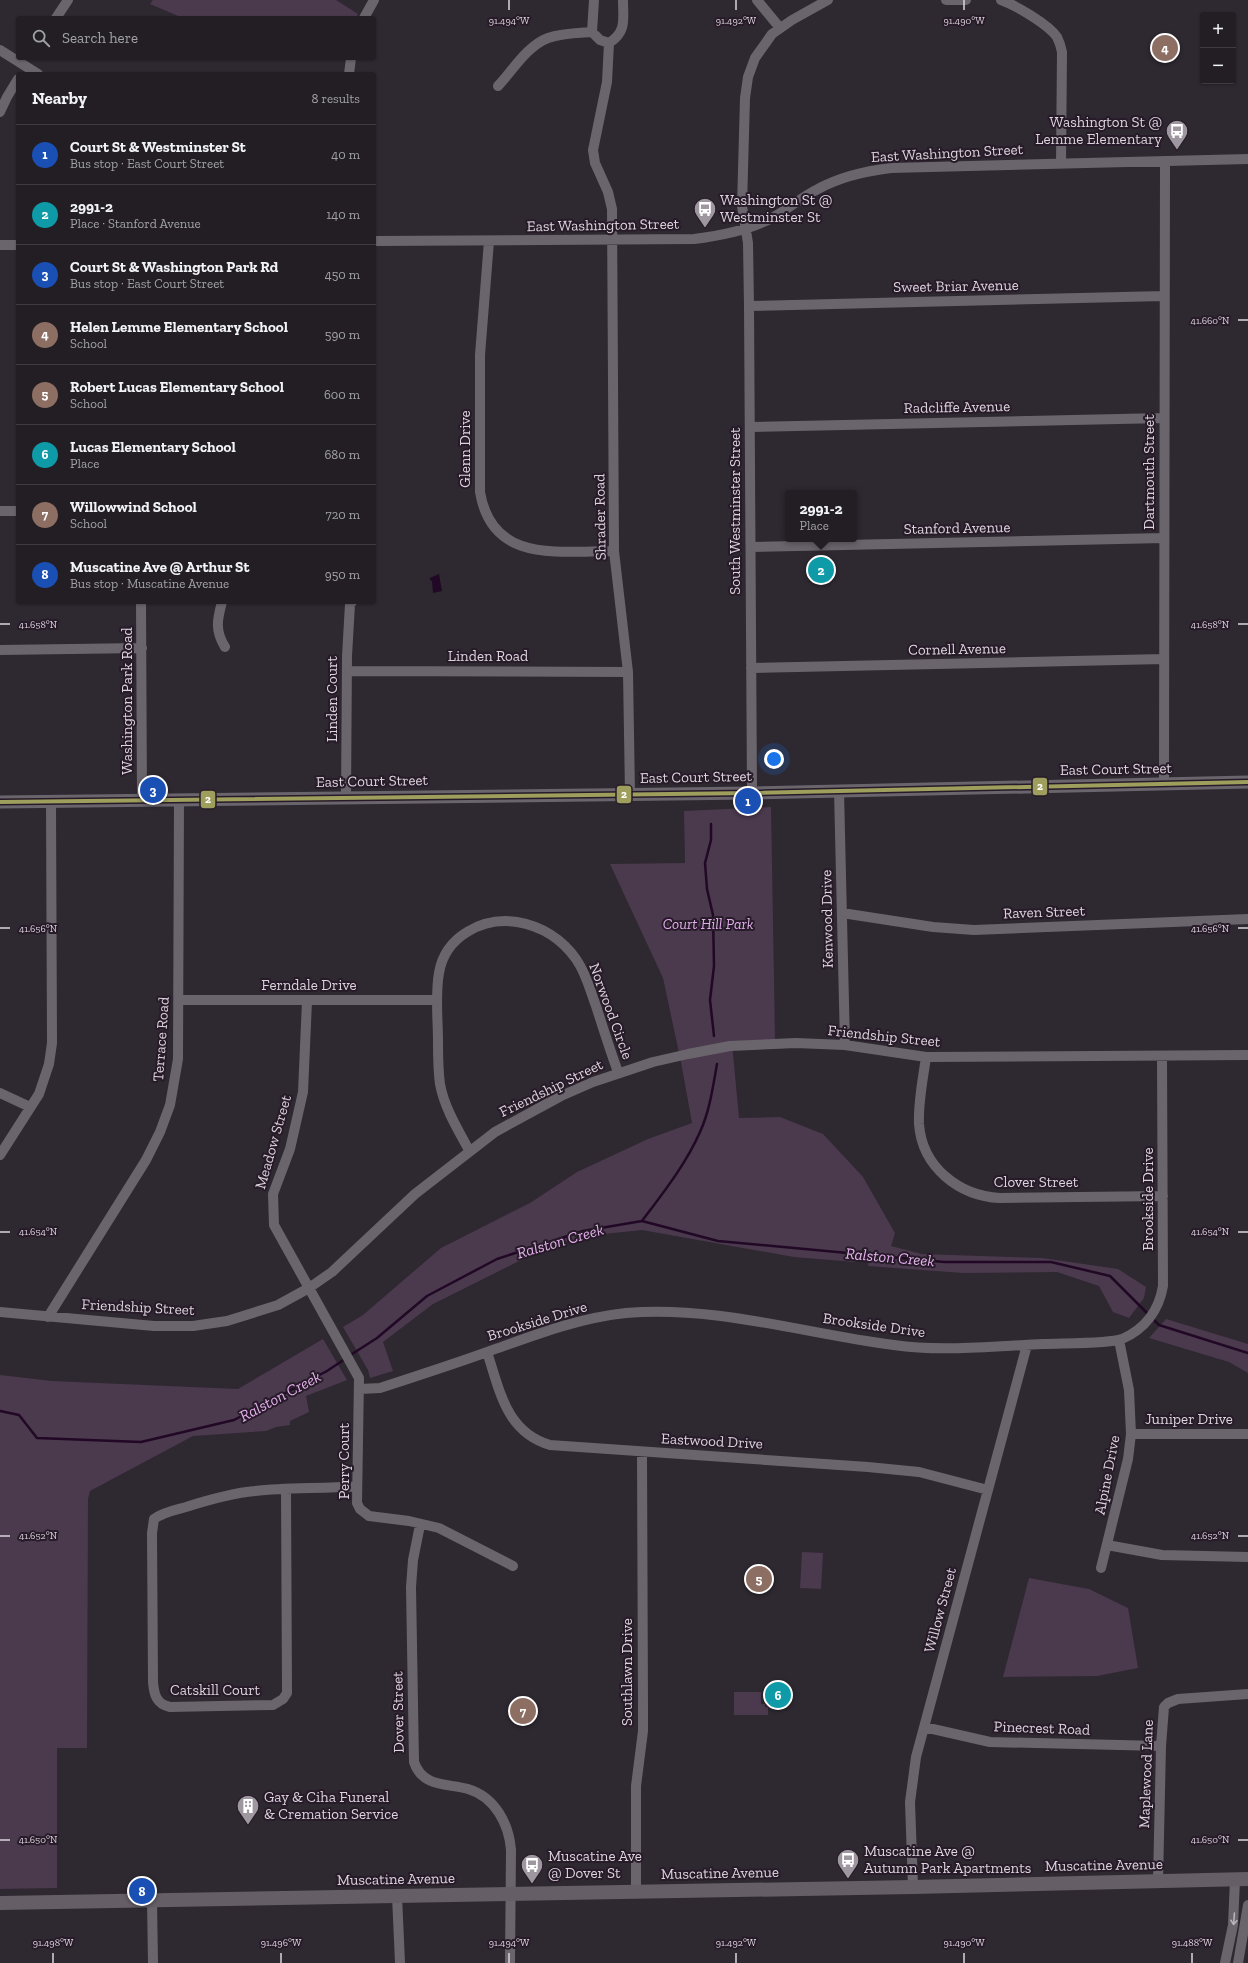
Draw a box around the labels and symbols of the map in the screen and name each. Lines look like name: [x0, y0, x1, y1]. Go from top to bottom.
text: 91.494°W: [489, 15, 530, 27]
text: 91.492°W: [716, 15, 757, 27]
text: 91.490°W: [943, 15, 985, 27]
pin: 4: [1152, 33, 1178, 63]
place label: Washington St @ Lemme Elementary: [1035, 113, 1162, 148]
bus stop icon: Washington St @ Lemme Elementary: [1164, 118, 1190, 151]
street label: East Washington Street: [870, 140, 1024, 166]
place label: Washington St @ Westminster St: [720, 191, 832, 226]
bus stop icon: Washington St @ Westminster St: [692, 196, 718, 229]
street label: East Washington Street: [527, 215, 680, 235]
street label: Sweet Briar Avenue: [893, 276, 1019, 296]
text: 41.660°N: [1191, 315, 1230, 327]
street label: Radcliffe Avenue: [904, 397, 1010, 417]
street label: Glenn Drive: [456, 410, 474, 488]
street label: Dartmouth Street: [1140, 414, 1158, 530]
street label: South Westminster Street: [726, 427, 744, 595]
street label: Shrader Road: [590, 473, 610, 561]
street label: Stanford Avenue: [903, 518, 1011, 538]
pin: 2: [808, 555, 834, 585]
text: 41.658°N: [19, 619, 58, 631]
text: 41.658°N: [1191, 619, 1230, 631]
street label: Washington Park Road: [118, 627, 136, 775]
street label: Cornell Avenue: [908, 639, 1006, 659]
street label: Linden Road: [448, 647, 529, 665]
street label: Linden Court: [323, 656, 341, 742]
your location: [764, 749, 784, 769]
street label: East Court Street: [1060, 759, 1173, 779]
street label: East Court Street: [640, 767, 753, 787]
street label: East Court Street: [316, 771, 429, 791]
pin: 3: [140, 775, 166, 805]
line badge: 2: [1032, 777, 1048, 796]
text: 2: [1037, 780, 1043, 793]
line badge: 2: [616, 785, 632, 804]
pin: 1: [735, 786, 761, 816]
text: 2: [621, 788, 627, 801]
line badge: 2: [200, 790, 216, 809]
text: 2: [205, 793, 211, 806]
street label: Kenwood Drive: [817, 870, 837, 968]
street label: Raven Street: [1003, 902, 1086, 922]
park label: Court Hill Park: [663, 915, 754, 933]
text: 41.656°N: [19, 923, 58, 935]
text: 41.656°N: [1191, 923, 1230, 935]
street label: Norwood Circle: [585, 960, 637, 1062]
street label: Ferndale Drive: [261, 976, 357, 994]
street label: Terrace Road: [149, 995, 173, 1082]
street label: Friendship Street: [827, 1021, 942, 1051]
street label: Friendship Street: [496, 1055, 606, 1121]
street label: Meadow Street: [251, 1092, 295, 1191]
street label: Brookside Drive: [1139, 1147, 1157, 1251]
street label: Clover Street: [994, 1173, 1079, 1191]
water label: Ralston Creek: [514, 1220, 606, 1262]
text: 41.654°N: [19, 1226, 58, 1238]
text: 41.654°N: [1191, 1226, 1230, 1238]
water label: Ralston Creek: [845, 1244, 935, 1270]
street label: Friendship Street: [81, 1295, 195, 1319]
street label: Brookside Drive: [485, 1297, 589, 1345]
street label: Brookside Drive: [822, 1309, 926, 1341]
water label: Ralston Creek: [236, 1367, 324, 1425]
street label: Juniper Drive: [1145, 1410, 1233, 1428]
street label: Perry Court: [335, 1422, 353, 1499]
street label: Eastwood Drive: [661, 1429, 763, 1453]
street label: Alpine Drive: [1090, 1434, 1124, 1516]
text: 41.652°N: [19, 1530, 58, 1542]
text: 41.652°N: [1191, 1530, 1230, 1542]
pin: 5: [746, 1564, 772, 1594]
street label: Willow Street: [920, 1565, 960, 1655]
street label: Southlawn Drive: [618, 1618, 636, 1726]
street label: Dover Street: [388, 1671, 408, 1753]
pin: 6: [765, 1680, 791, 1710]
street label: Catskill Court: [170, 1681, 260, 1699]
pin: 7: [510, 1696, 536, 1726]
street label: Pinecrest Road: [993, 1717, 1091, 1739]
street label: Maplewood Lane: [1135, 1719, 1157, 1829]
place label: Gay & Ciha Funeral & Cremation Service: [264, 1788, 398, 1823]
building icon: Gay & Ciha Funeral & Cremation Service: [235, 1793, 261, 1826]
text: 41.650°N: [19, 1834, 58, 1846]
text: 41.650°N: [1191, 1834, 1230, 1846]
place label: Muscatine Ave @ Autumn Park Apartments: [864, 1842, 1031, 1877]
place label: Muscatine Ave @ Dover St: [548, 1847, 642, 1882]
bus stop icon: Muscatine Ave @ Autumn Park Apartments: [835, 1847, 861, 1880]
bus stop icon: Muscatine Ave @ Dover St: [519, 1852, 545, 1885]
street label: Muscatine Avenue: [1045, 1855, 1163, 1875]
street label: Muscatine Avenue: [661, 1863, 779, 1883]
street label: Muscatine Avenue: [337, 1869, 455, 1889]
pin: 8: [129, 1876, 155, 1906]
one-way arrow: [1230, 1912, 1237, 1925]
text: 91.498°W: [33, 1937, 74, 1949]
text: 91.496°W: [261, 1937, 302, 1949]
text: 91.494°W: [489, 1937, 530, 1949]
text: 91.492°W: [716, 1937, 757, 1949]
text: 91.490°W: [943, 1937, 985, 1949]
text: 91.488°W: [1172, 1937, 1213, 1949]

